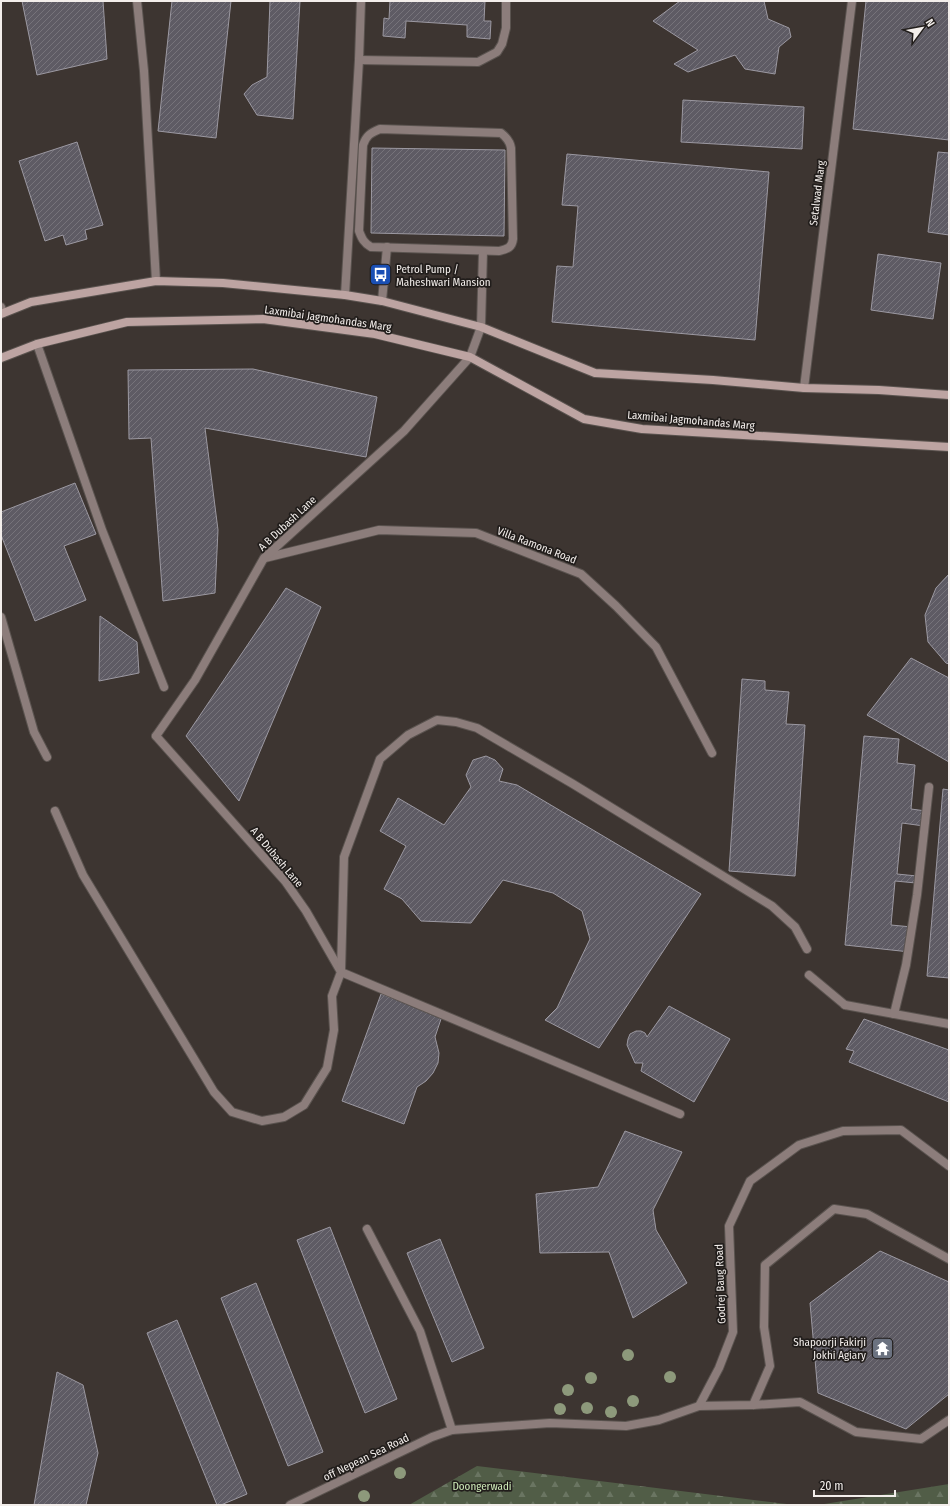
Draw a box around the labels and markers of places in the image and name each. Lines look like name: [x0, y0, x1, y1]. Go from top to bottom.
bus stop icon: Petrol Pump / Maheshwari Mansion: [367, 262, 393, 288]
place label: Petrol Pump / Maheshwari Mansion: [396, 263, 491, 289]
temple icon: Shapoorji Fakirji Jokhi Agiary: [869, 1335, 895, 1361]
place label: Shapoorji Fakirji Jokhi Agiary: [793, 1336, 866, 1362]

